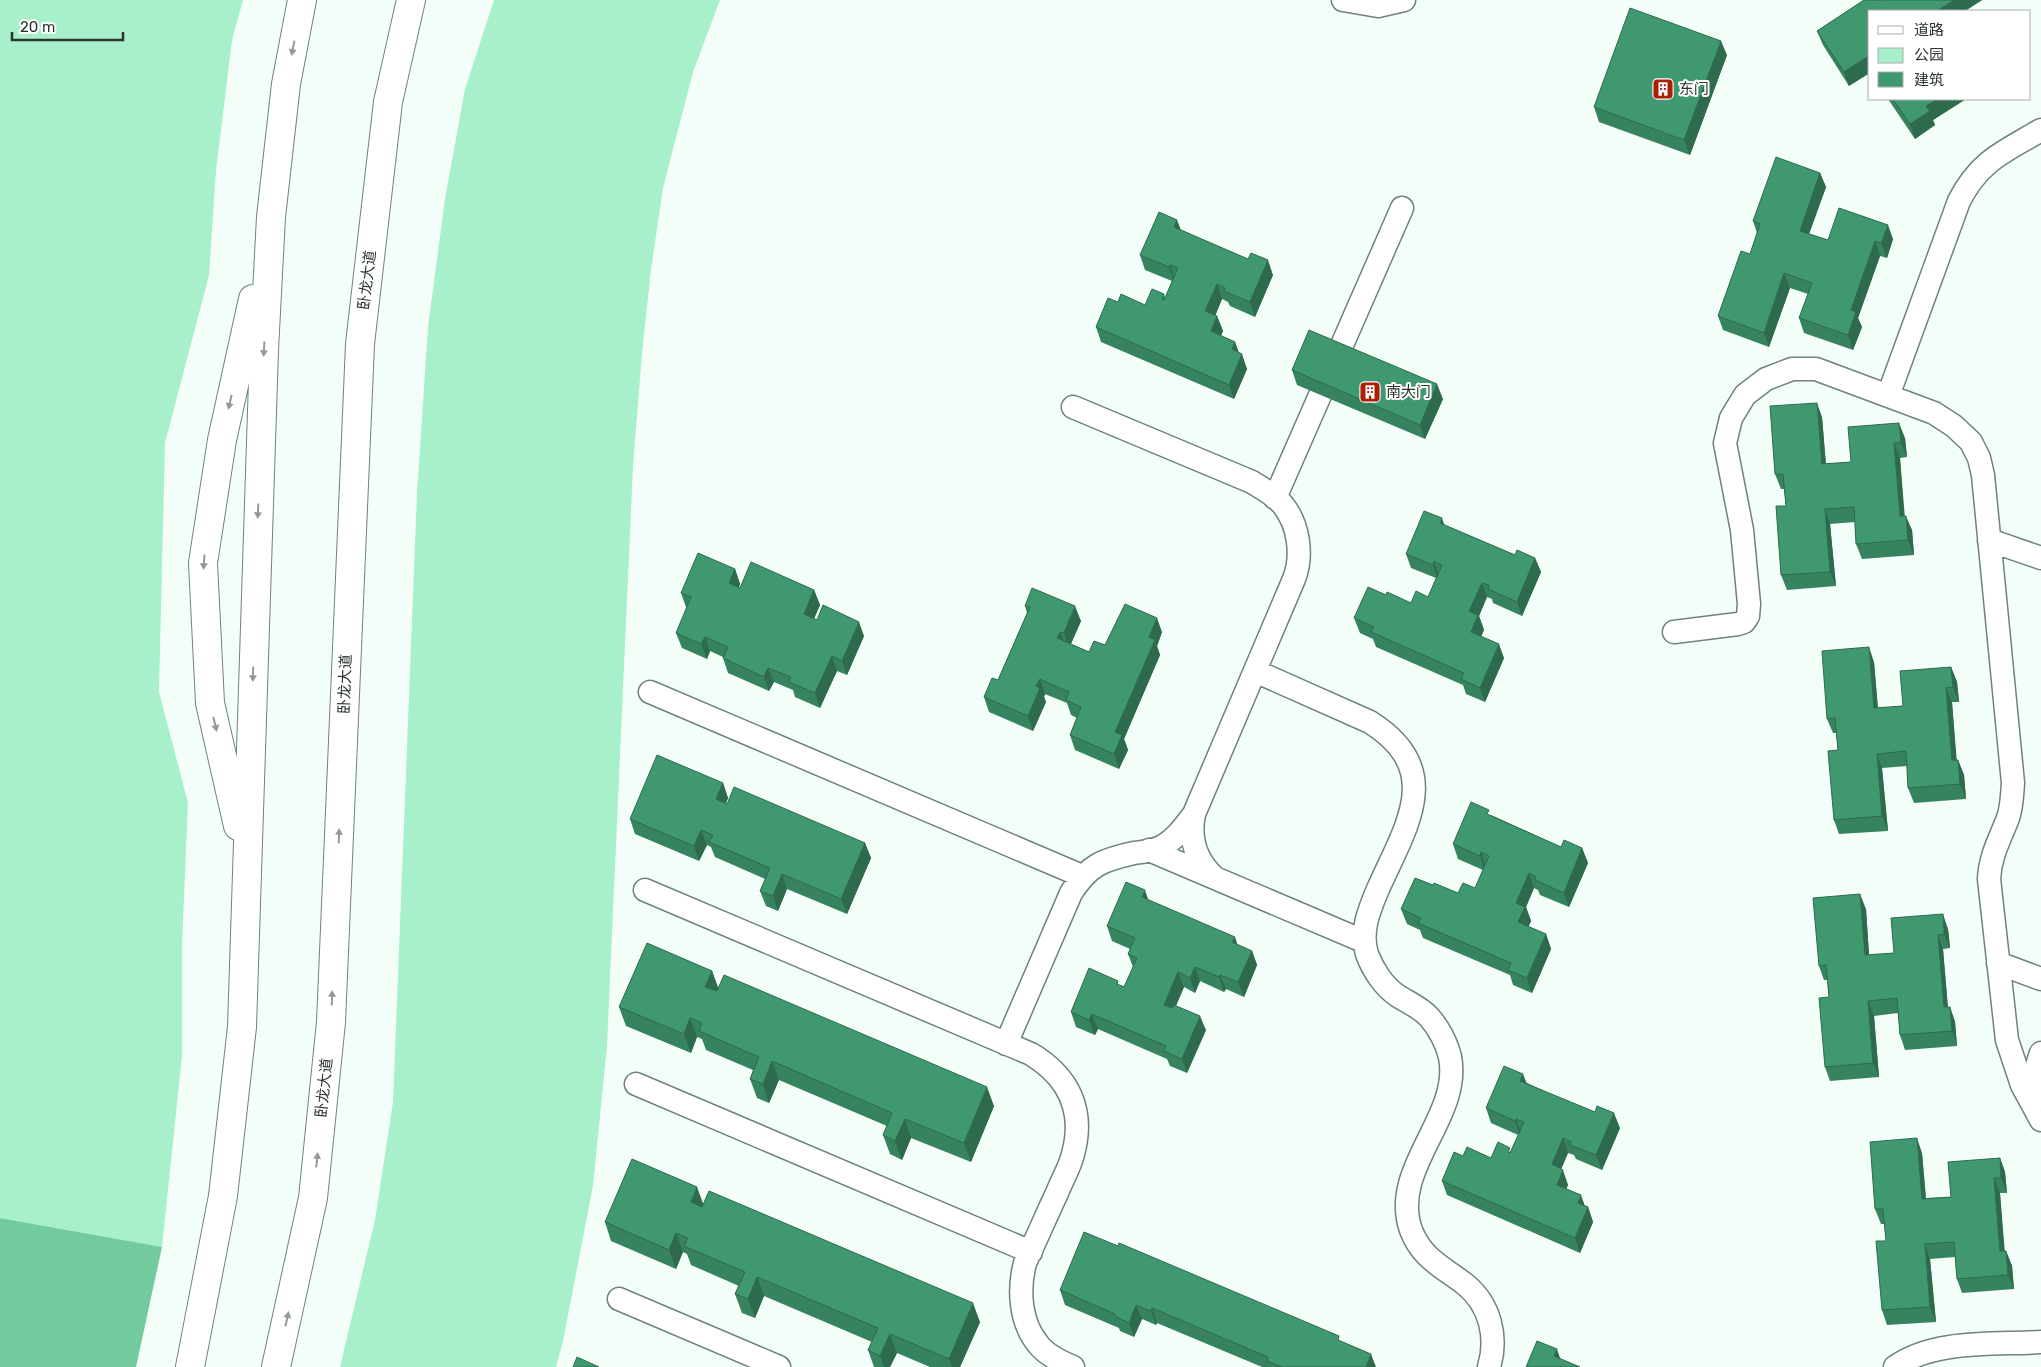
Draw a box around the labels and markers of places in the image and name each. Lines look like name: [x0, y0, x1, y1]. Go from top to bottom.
building icon: 东门: [1651, 77, 1675, 101]
place label: 东门: [1679, 80, 1709, 98]
building icon: 南大门: [1358, 380, 1382, 404]
place label: 南大门: [1386, 383, 1431, 401]

